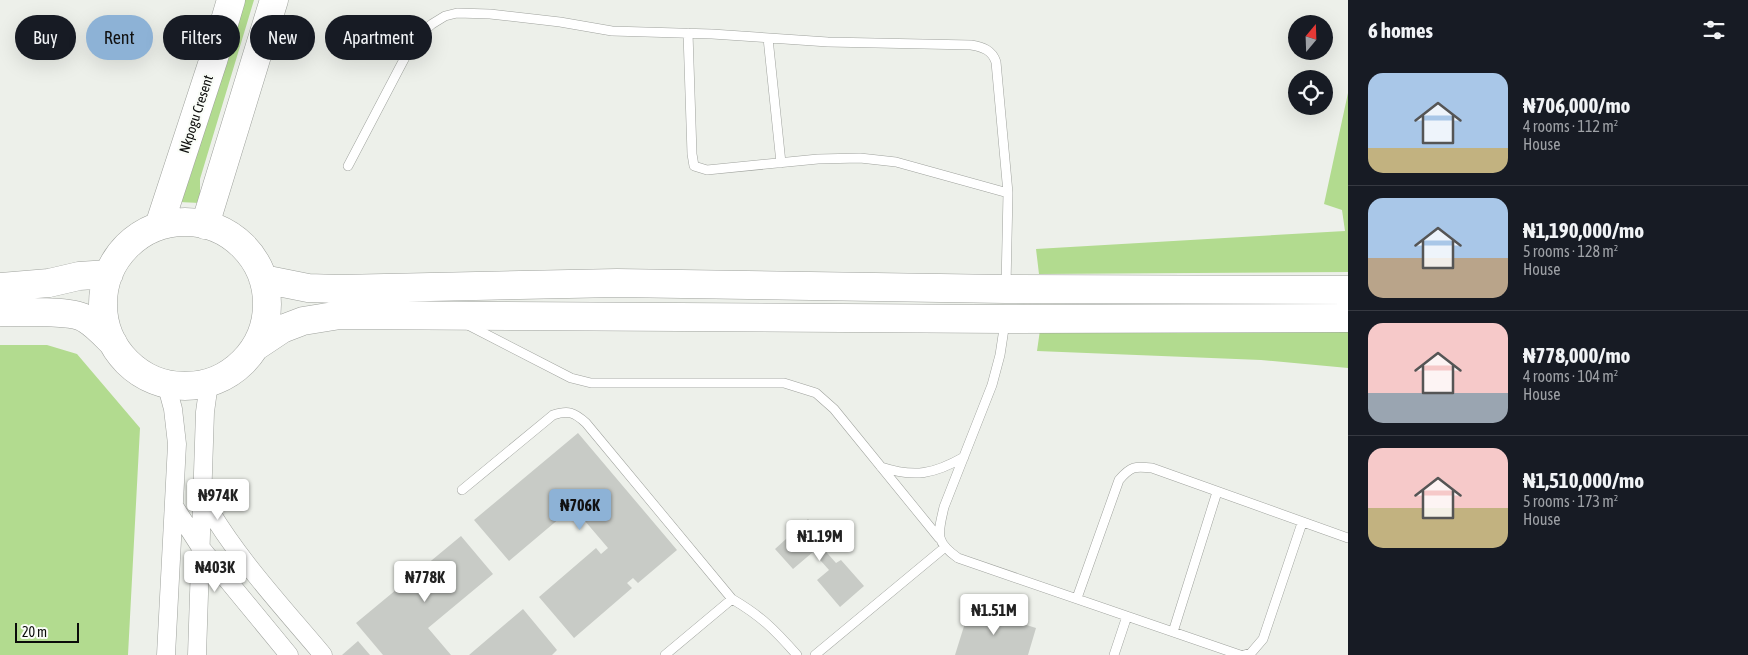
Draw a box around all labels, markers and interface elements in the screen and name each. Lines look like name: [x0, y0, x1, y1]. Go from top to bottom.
chip: Buy: [15, 15, 76, 60]
chip: Rent: [86, 15, 153, 60]
chip: Filters: [163, 15, 240, 60]
chip: New: [250, 15, 315, 60]
chip: Apartment: [325, 15, 432, 60]
north arrow: [1288, 15, 1332, 60]
map controls: [1288, 15, 1333, 115]
icon: filters: [1700, 16, 1728, 44]
text: 6 homes: [1368, 18, 1433, 42]
button: locate: [1288, 70, 1333, 115]
street label: Nkpogu Cresent: [176, 73, 216, 155]
icon: home: [1408, 93, 1468, 153]
text: ₦706,000/mo: [1523, 93, 1630, 117]
text: 4 rooms · 112 m²: [1523, 117, 1618, 135]
text: House: [1523, 135, 1560, 153]
icon: home: [1408, 218, 1468, 278]
text: ₦1,190,000/mo: [1523, 218, 1644, 242]
text: 5 rooms · 128 m²: [1523, 242, 1618, 260]
text: House: [1523, 260, 1560, 278]
icon: home: [1408, 343, 1468, 403]
text: ₦778,000/mo: [1523, 343, 1630, 367]
text: 4 rooms · 104 m²: [1523, 367, 1618, 385]
text: House: [1523, 385, 1560, 403]
icon: home: [1408, 468, 1468, 528]
text: ₦1,510,000/mo: [1523, 468, 1644, 492]
pin: ₦974K: [183, 478, 253, 521]
text: ₦974K: [198, 486, 238, 504]
pin: ₦706K: [545, 488, 615, 531]
text: 5 rooms · 173 m²: [1523, 492, 1618, 510]
text: ₦706K: [560, 496, 600, 514]
text: House: [1523, 510, 1560, 528]
pin: ₦1.19M: [779, 520, 861, 562]
text: ₦1.19M: [797, 527, 843, 545]
pin: ₦403K: [180, 550, 250, 593]
text: ₦403K: [195, 558, 235, 576]
pin: ₦778K: [390, 560, 460, 603]
text: ₦778K: [405, 568, 445, 586]
pin: ₦1.51M: [953, 594, 1035, 636]
text: ₦1.51M: [971, 601, 1017, 619]
scale bar: [15, 620, 79, 643]
text: 20 m: [22, 624, 47, 640]

